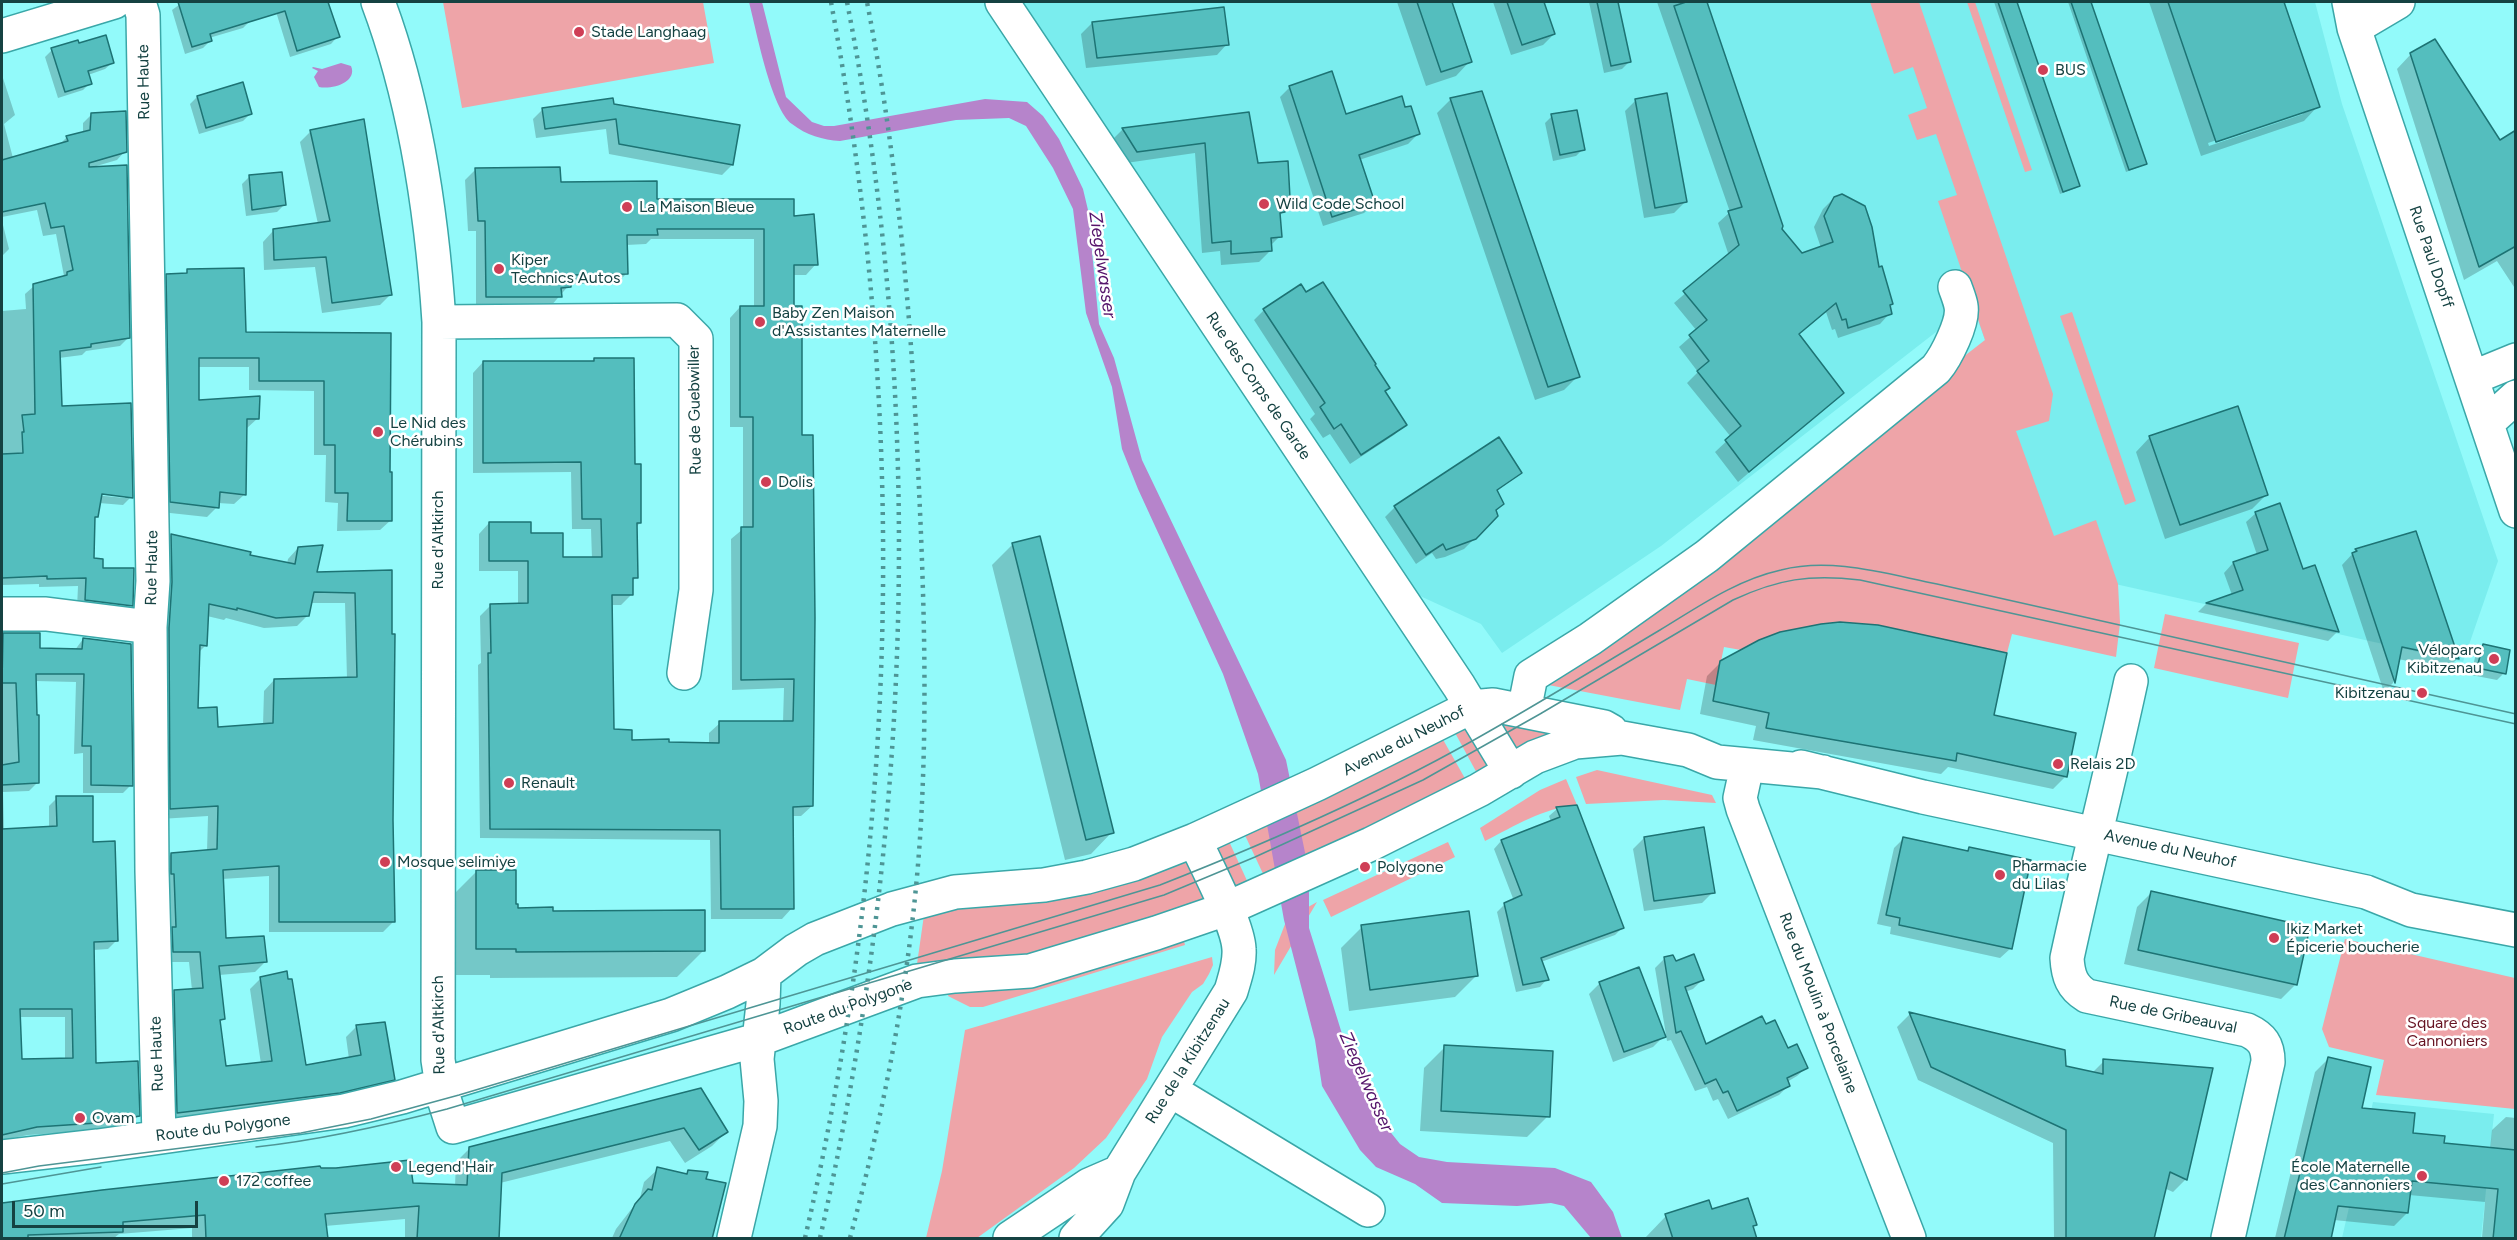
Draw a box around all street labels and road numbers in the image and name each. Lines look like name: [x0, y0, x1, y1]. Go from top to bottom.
street label: Rue Haute: [134, 44, 154, 120]
street label: Rue Paul Dopff: [2405, 203, 2457, 311]
street label: Rue des Corps de Garde: [1201, 308, 1315, 464]
street label: Rue de Guebwiller: [684, 345, 706, 475]
street label: Rue d'Altkirch: [428, 490, 448, 590]
street label: Rue Haute: [142, 530, 162, 606]
street label: Avenue du Neuhof: [1340, 702, 1468, 780]
street label: Avenue du Neuhof: [2102, 826, 2238, 872]
street label: Rue du Moulin à Porcelaine: [1775, 910, 1861, 1096]
street label: Rue d'Altkirch: [429, 975, 449, 1075]
street label: Route du Polygone: [781, 975, 915, 1039]
street label: Rue de Gribeauval: [2107, 992, 2239, 1038]
street label: Rue de la Kibitzenau: [1142, 995, 1234, 1127]
street label: Rue Haute: [146, 1016, 168, 1092]
street label: Route du Polygone: [155, 1110, 291, 1146]

